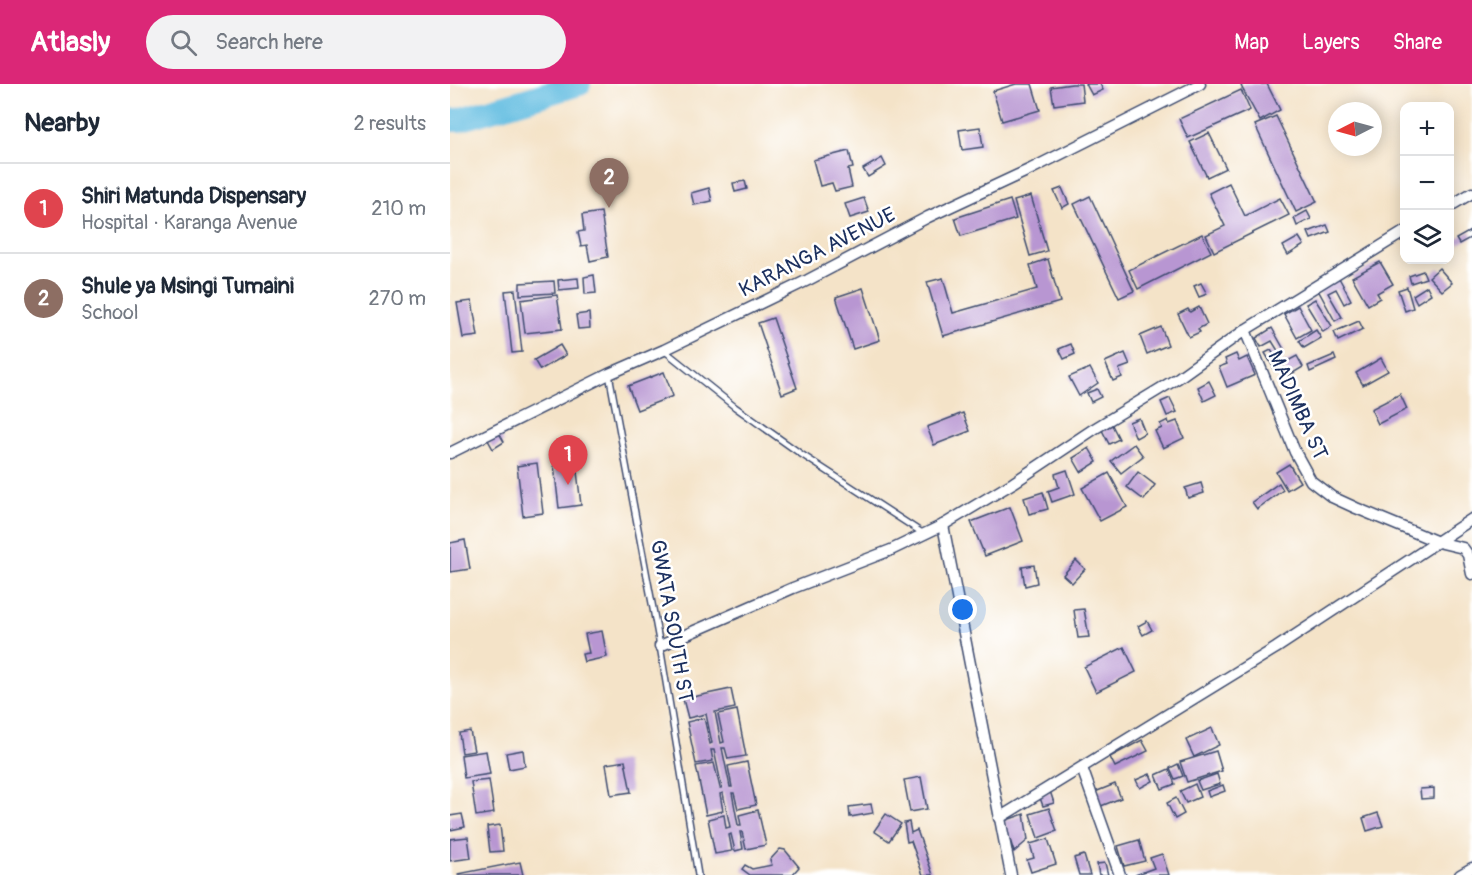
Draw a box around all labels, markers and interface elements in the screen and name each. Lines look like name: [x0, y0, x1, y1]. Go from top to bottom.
search box: [146, 15, 566, 69]
text: Atlasly: [30, 25, 110, 60]
icon: search: [167, 26, 200, 59]
text: Search here: [215, 28, 323, 56]
text: Map: [1234, 29, 1269, 56]
text: Layers: [1302, 29, 1360, 56]
text: Share: [1393, 29, 1442, 56]
north arrow: [1328, 102, 1382, 156]
map controls: [1400, 102, 1454, 264]
button: +: [1400, 102, 1454, 156]
text: Nearby: [24, 107, 100, 139]
text: 2 results: [354, 111, 426, 136]
button: −: [1400, 156, 1454, 210]
pin: 2: [590, 158, 628, 208]
text: Shiri Matunda Dispensary: [81, 182, 306, 210]
text: 1: [40, 196, 47, 221]
text: 210 m: [371, 196, 426, 221]
street label: KARANGA AVENUE: [734, 201, 900, 304]
text: Hospital · Karanga Avenue: [81, 210, 297, 235]
button: layers: [1400, 210, 1454, 264]
text: Shule ya Msingi Tumaini: [81, 272, 294, 300]
text: 2: [38, 286, 49, 311]
text: 270 m: [368, 286, 426, 311]
text: School: [81, 300, 138, 325]
street label: MADIMBA ST: [1261, 346, 1334, 464]
pin: 1: [548, 436, 588, 485]
street label: GWATA SOUTH ST: [644, 538, 699, 705]
your location: [948, 595, 977, 624]

